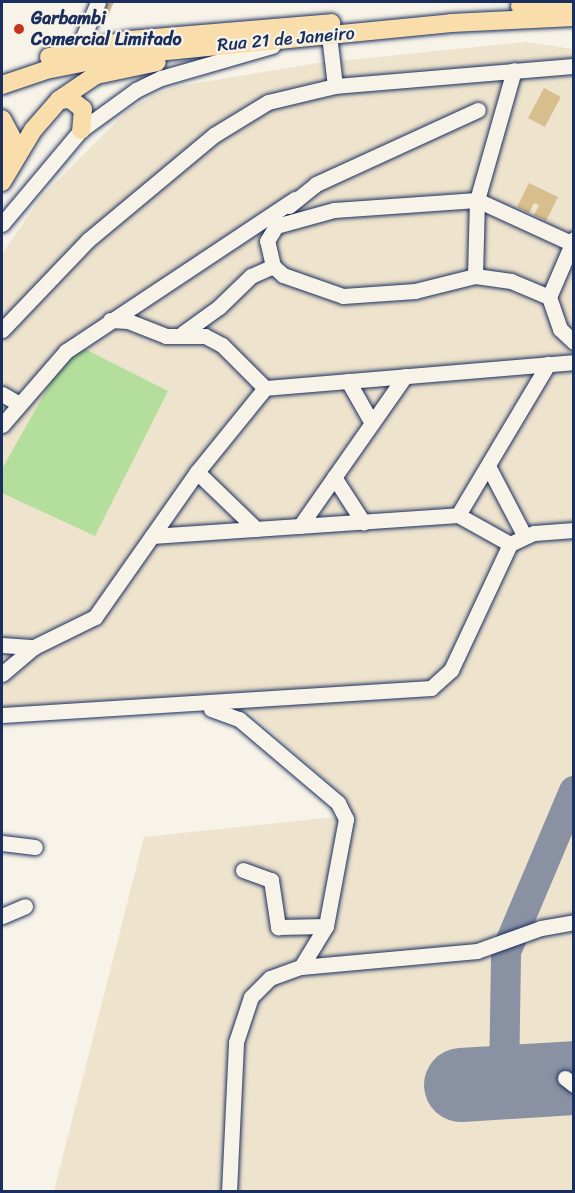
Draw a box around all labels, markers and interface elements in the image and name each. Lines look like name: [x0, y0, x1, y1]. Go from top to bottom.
place label: Garbambi Comercial Limitado: [31, 8, 182, 50]
marker: Garbambi Comercial Limitado: [12, 22, 26, 36]
street label: Rua 21 de Janeiro: [216, 22, 356, 56]

